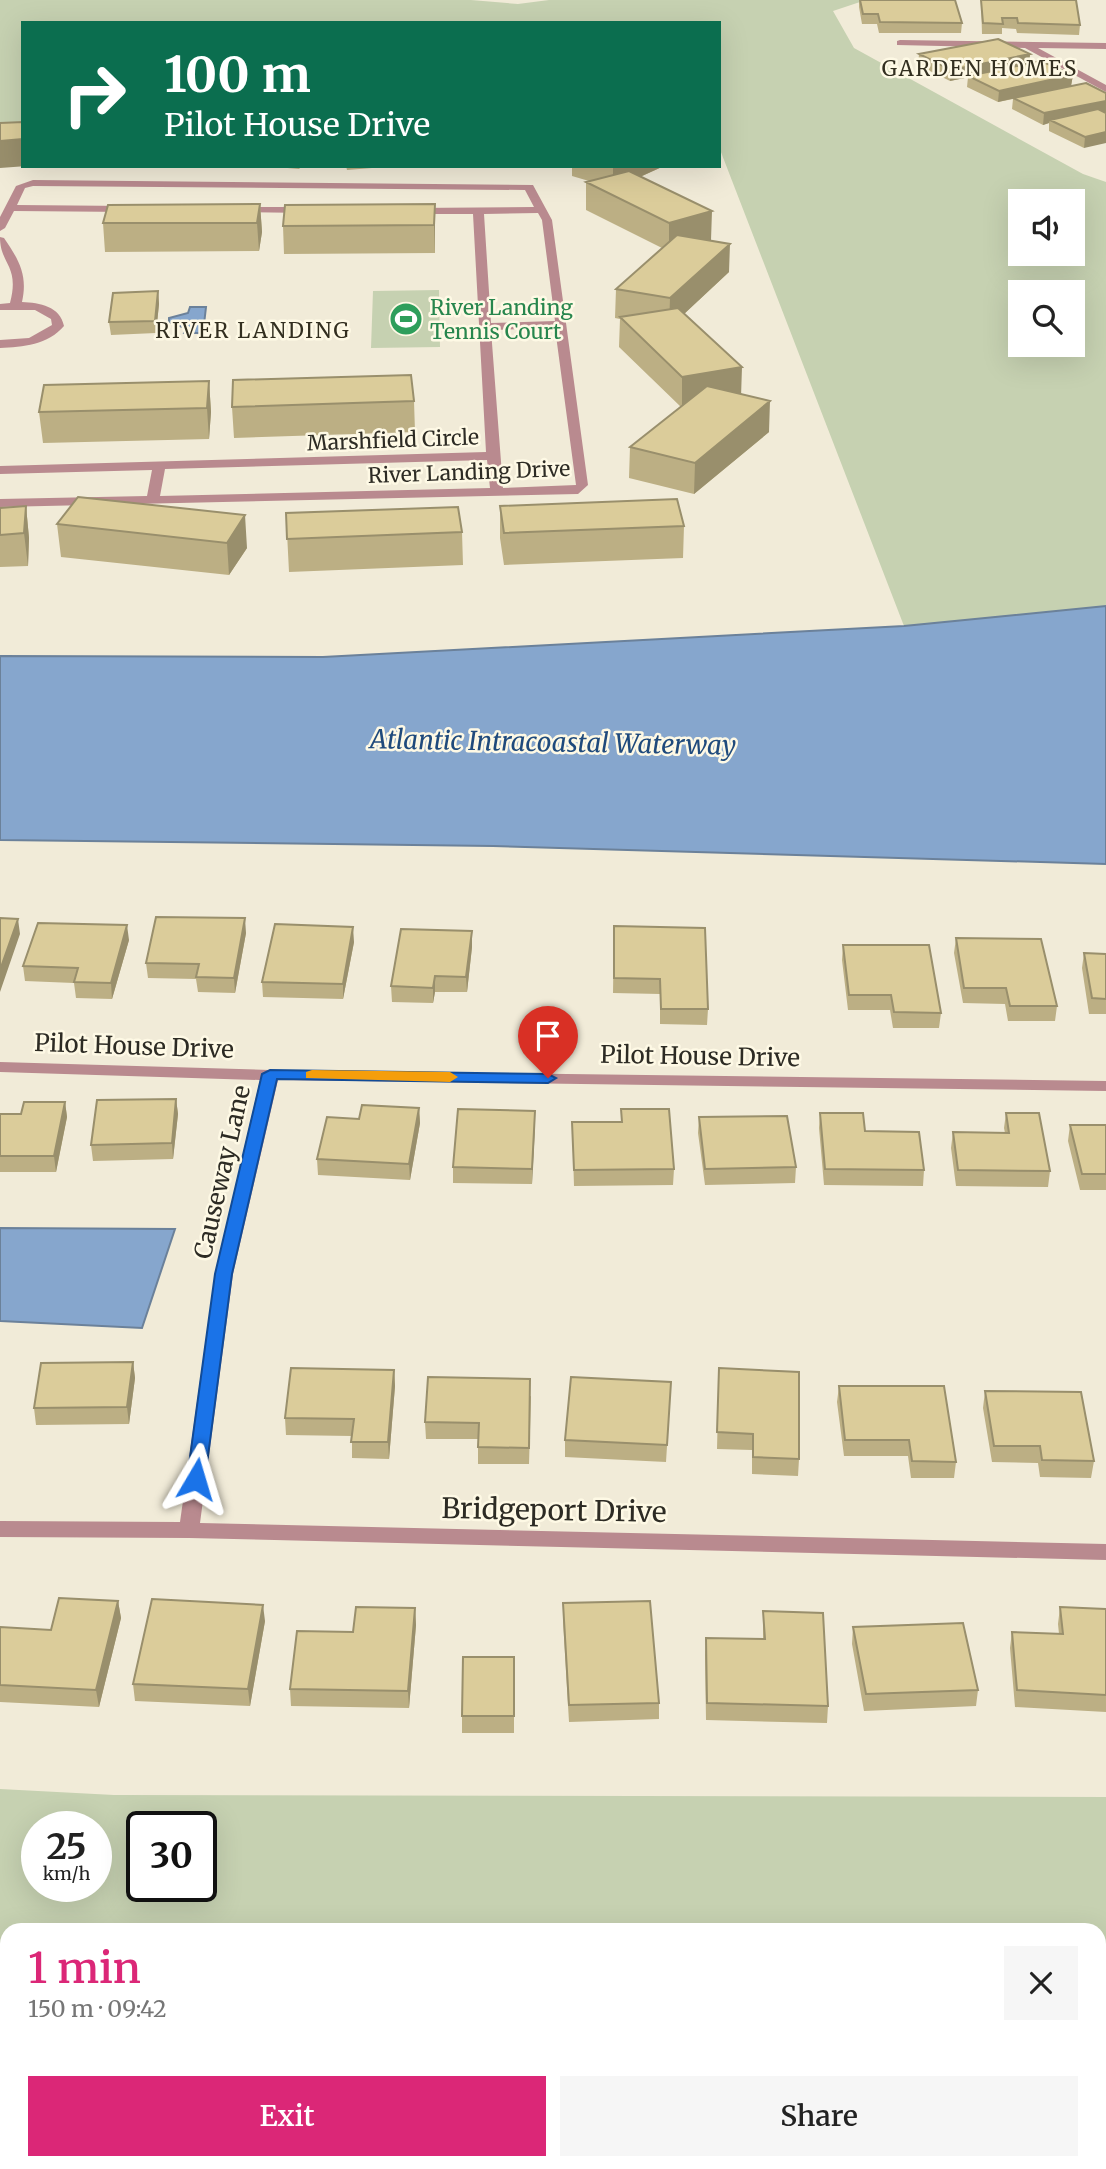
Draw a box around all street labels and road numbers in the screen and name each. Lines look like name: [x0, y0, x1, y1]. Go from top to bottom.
street label: Marshfield Circle: [307, 424, 480, 456]
street label: River Landing Drive: [367, 455, 571, 489]
street label: Pilot House Drive: [34, 1027, 234, 1065]
street label: Pilot House Drive: [600, 1039, 800, 1073]
street label: Causeway Lane: [187, 1082, 257, 1262]
street label: Bridgeport Drive: [441, 1490, 667, 1530]

